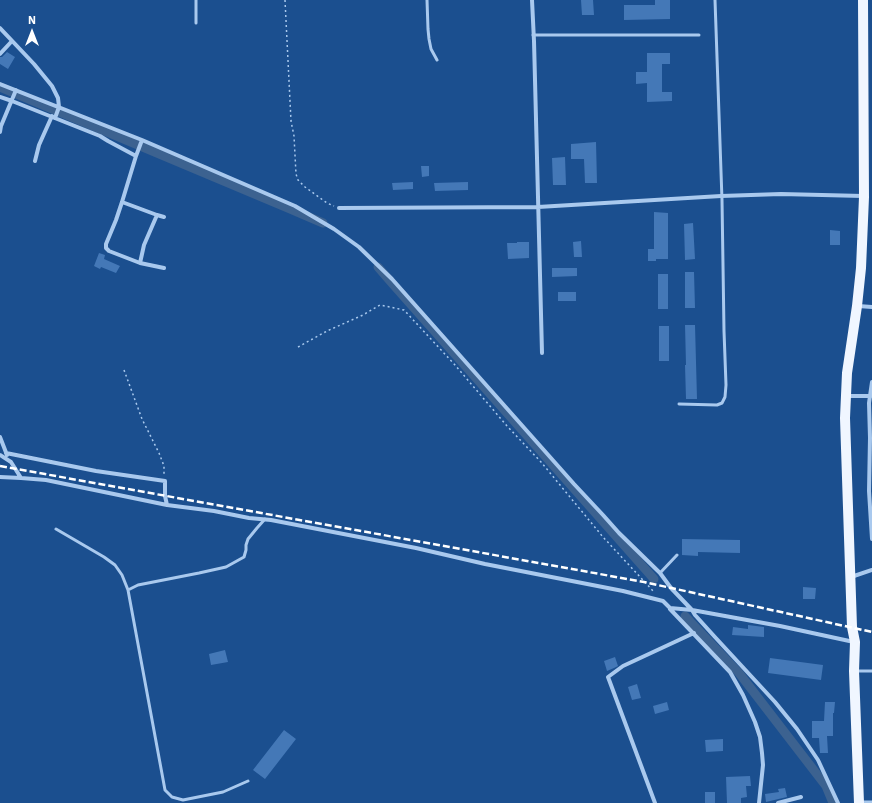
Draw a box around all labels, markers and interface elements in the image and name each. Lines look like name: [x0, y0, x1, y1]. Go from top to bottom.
north arrow: [12, 12, 52, 52]
text: N: [28, 13, 36, 27]

